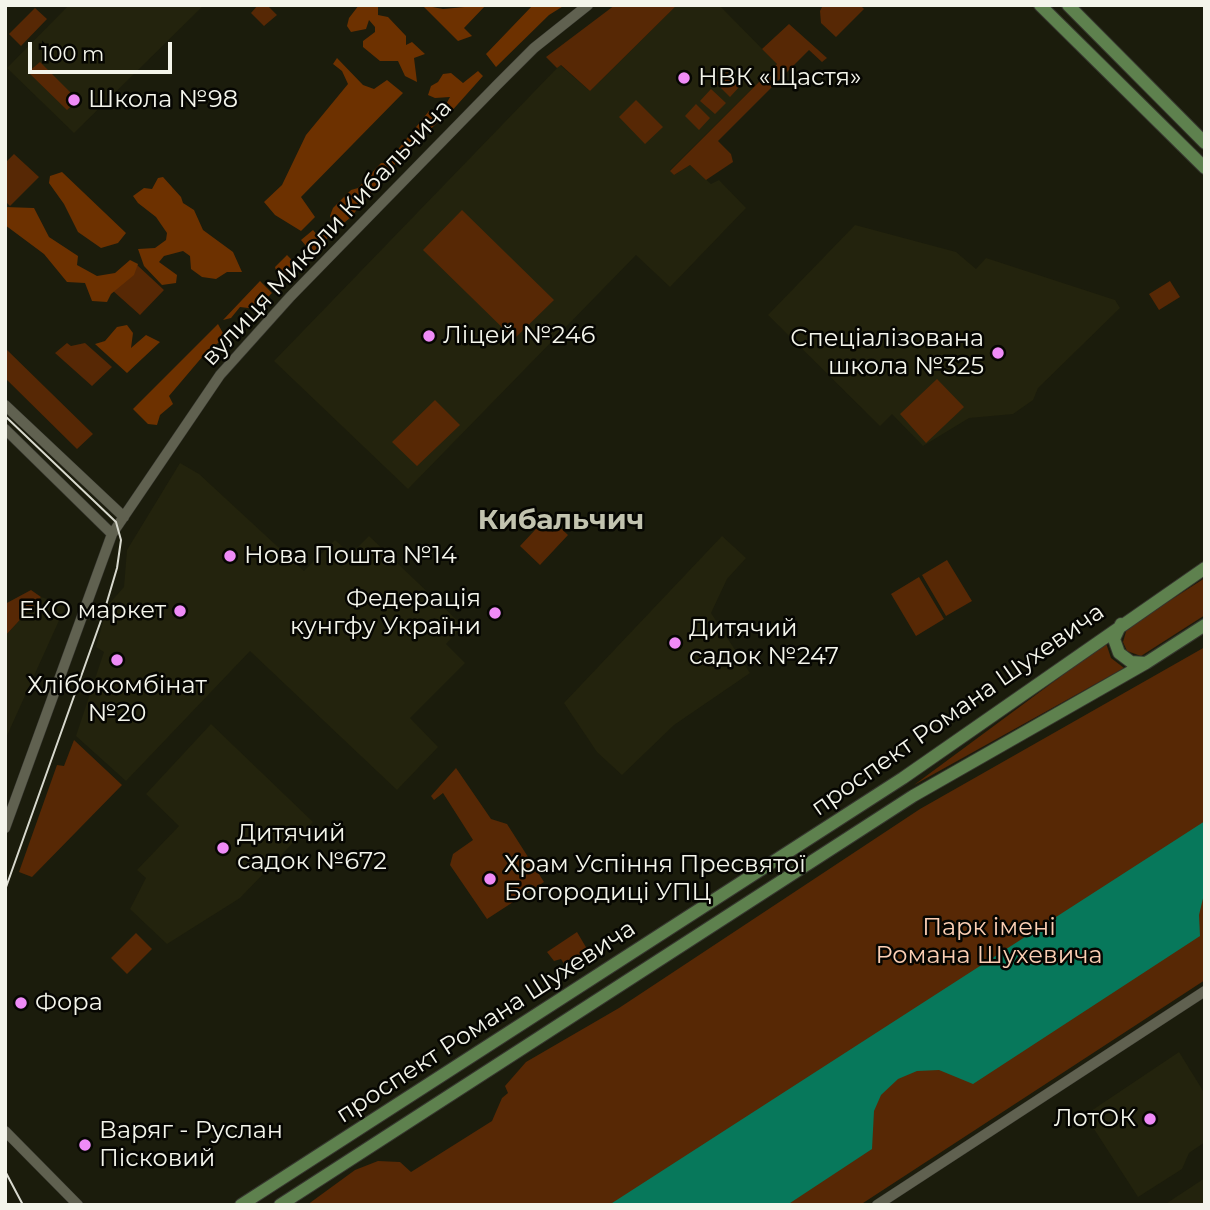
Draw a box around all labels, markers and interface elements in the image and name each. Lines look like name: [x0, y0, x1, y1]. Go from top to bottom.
scale bar: [32, 28, 175, 72]
text: 100 m: [41, 41, 104, 66]
place label: НВК «Щастя»: [698, 64, 861, 92]
marker: НВК «Щастя»: [676, 70, 692, 86]
place label: Школа №98: [88, 86, 238, 114]
marker: Школа №98: [66, 92, 82, 108]
street label: вулиця Миколи Кибальчича: [196, 94, 458, 372]
place label: Ліцей №246: [443, 322, 595, 350]
place label: Спеціалізована школа №325: [790, 325, 984, 381]
marker: Ліцей №246: [421, 328, 437, 344]
marker: Спеціалізована школа №325: [990, 345, 1006, 361]
district label: Кибальчич: [478, 504, 644, 538]
place label: Нова Пошта №14: [244, 542, 457, 570]
marker: Нова Пошта №14: [222, 548, 238, 564]
place label: Федерація кунгфу України: [290, 585, 481, 641]
place label: ЕКО маркет: [19, 597, 166, 625]
street label: проспект Романа Шухевича: [806, 598, 1110, 822]
marker: ЕКО маркет: [172, 603, 188, 619]
marker: Федерація кунгфу України: [487, 605, 503, 621]
place label: Дитячий садок №247: [689, 615, 839, 671]
marker: Дитячий садок №247: [667, 635, 683, 651]
marker: Хлібокомбінат №20: [109, 652, 125, 668]
place label: Хлібокомбінат №20: [27, 672, 207, 728]
place label: Дитячий садок №672: [237, 820, 387, 876]
marker: Дитячий садок №672: [215, 840, 231, 856]
place label: Храм Успіння Пресвятої Богородиці УПЦ: [504, 851, 806, 907]
marker: Храм Успіння Пресвятої Богородиці УПЦ: [482, 871, 498, 887]
street label: проспект Романа Шухевича: [331, 914, 641, 1130]
park label: Парк імені Романа Шухевича: [875, 914, 1103, 970]
place label: Фора: [35, 989, 103, 1017]
marker: Фора: [13, 995, 29, 1011]
place label: ЛотОК: [1054, 1105, 1136, 1133]
marker: ЛотОК: [1142, 1111, 1158, 1127]
place label: Варяг - Руслан Пісковий: [99, 1117, 283, 1173]
marker: Варяг - Руслан Пісковий: [77, 1137, 93, 1153]

